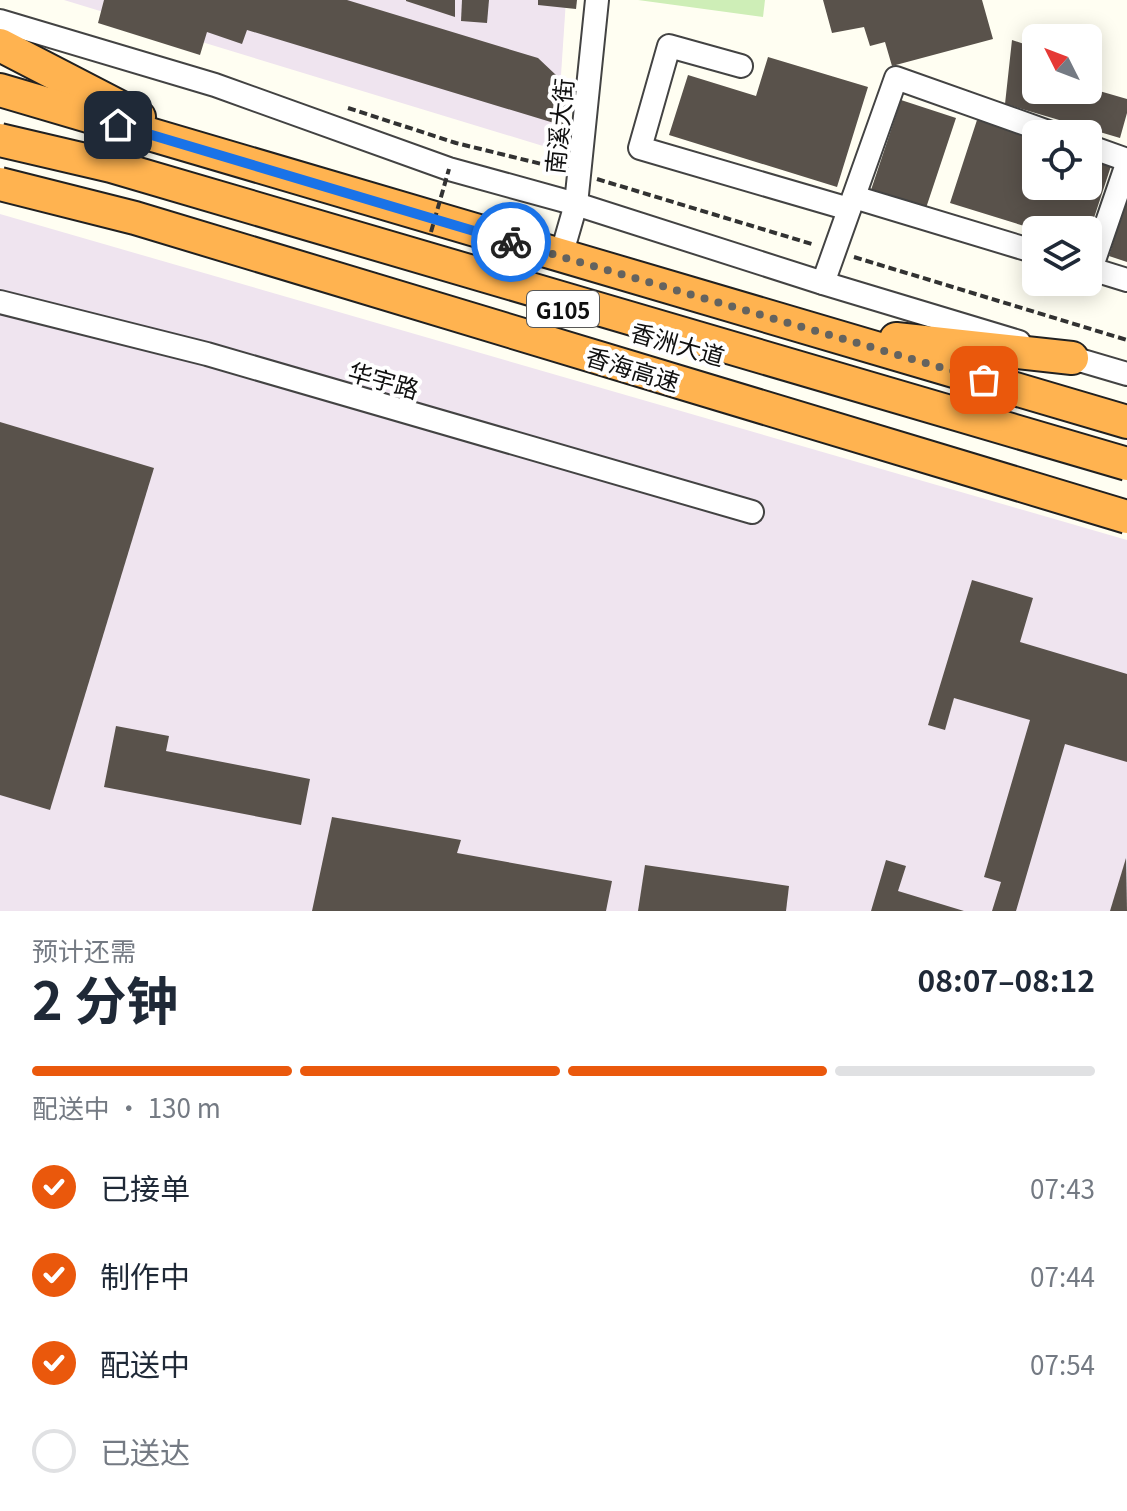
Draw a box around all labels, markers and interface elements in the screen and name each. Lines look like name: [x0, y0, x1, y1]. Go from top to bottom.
north arrow: [1022, 24, 1102, 104]
map controls: [1022, 24, 1102, 296]
street label: 南溪大街: [536, 76, 580, 176]
pin: [84, 91, 152, 159]
icon: home: [96, 103, 140, 147]
button: locate: [1022, 120, 1102, 200]
courier: [471, 202, 551, 282]
button: layers: [1022, 216, 1102, 296]
icon: bike: [489, 220, 533, 264]
road number: G105: [527, 291, 599, 327]
street label: 香洲大道: [627, 313, 729, 373]
street label: 香海高速: [582, 337, 684, 399]
pin: [950, 346, 1018, 414]
street label: 华宇路: [345, 352, 423, 406]
icon: bag: [962, 358, 1006, 402]
text: 预计还需: [32, 931, 136, 968]
text: 08:07–08:12: [918, 957, 1095, 1001]
text: 2 分钟: [32, 960, 178, 1035]
text: 配送中 · 130 m: [32, 1088, 221, 1125]
icon: check: [32, 1165, 76, 1209]
text: 已接单: [100, 1165, 190, 1209]
text: 07:43: [1030, 1169, 1095, 1206]
icon: check: [32, 1253, 76, 1297]
text: 制作中: [100, 1253, 190, 1297]
text: 07:44: [1030, 1257, 1095, 1294]
icon: check: [32, 1341, 76, 1385]
text: 配送中: [100, 1341, 190, 1385]
text: 07:54: [1030, 1345, 1095, 1382]
text: 已送达: [100, 1429, 190, 1473]

